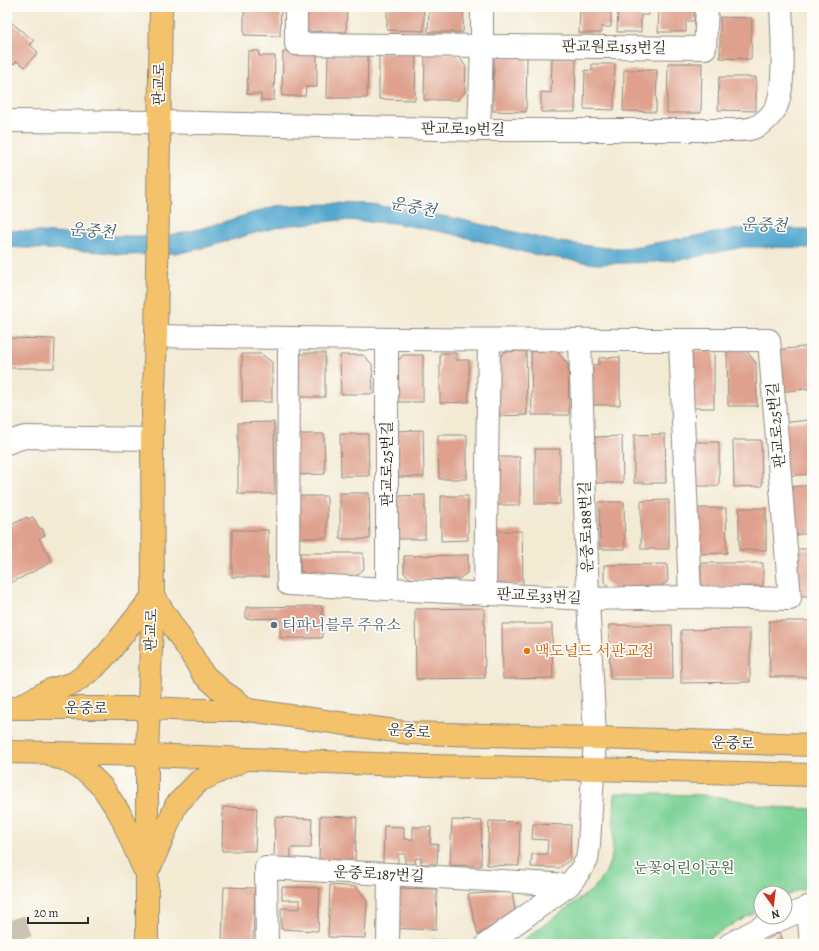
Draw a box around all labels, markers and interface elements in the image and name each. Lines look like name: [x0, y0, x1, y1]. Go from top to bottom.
street label: 판교원로153번길: [561, 36, 667, 58]
street label: 판교로: [149, 62, 169, 106]
street label: 판교로19번길: [421, 118, 505, 140]
water label: 운중천: [388, 192, 439, 223]
water label: 운중천: [740, 213, 789, 237]
water label: 운중천: [68, 218, 117, 244]
street label: 판교로25번길: [762, 381, 790, 469]
street label: 판교로25번길: [377, 421, 397, 507]
street label: 운중로188번길: [574, 481, 598, 573]
street label: 판교로33번길: [496, 584, 582, 608]
street label: 판교로: [140, 607, 162, 652]
place label: 티파니블루 주유소: [282, 615, 401, 635]
marker: 티파니블루 주유소: [269, 620, 279, 630]
place label: 맥도널드 서판교점: [535, 641, 654, 661]
marker: 맥도널드 서판교점: [522, 646, 532, 656]
street label: 운중로: [64, 698, 108, 718]
street label: 운중로: [386, 719, 432, 743]
street label: 운중로: [711, 732, 756, 754]
park label: 눈꽃어린이공원: [633, 858, 735, 878]
street label: 운중로187번길: [333, 862, 425, 886]
north arrow: [753, 885, 793, 925]
scale bar: [28, 899, 88, 925]
text: 20 m: [34, 905, 58, 921]
text: N: [770, 906, 781, 922]

